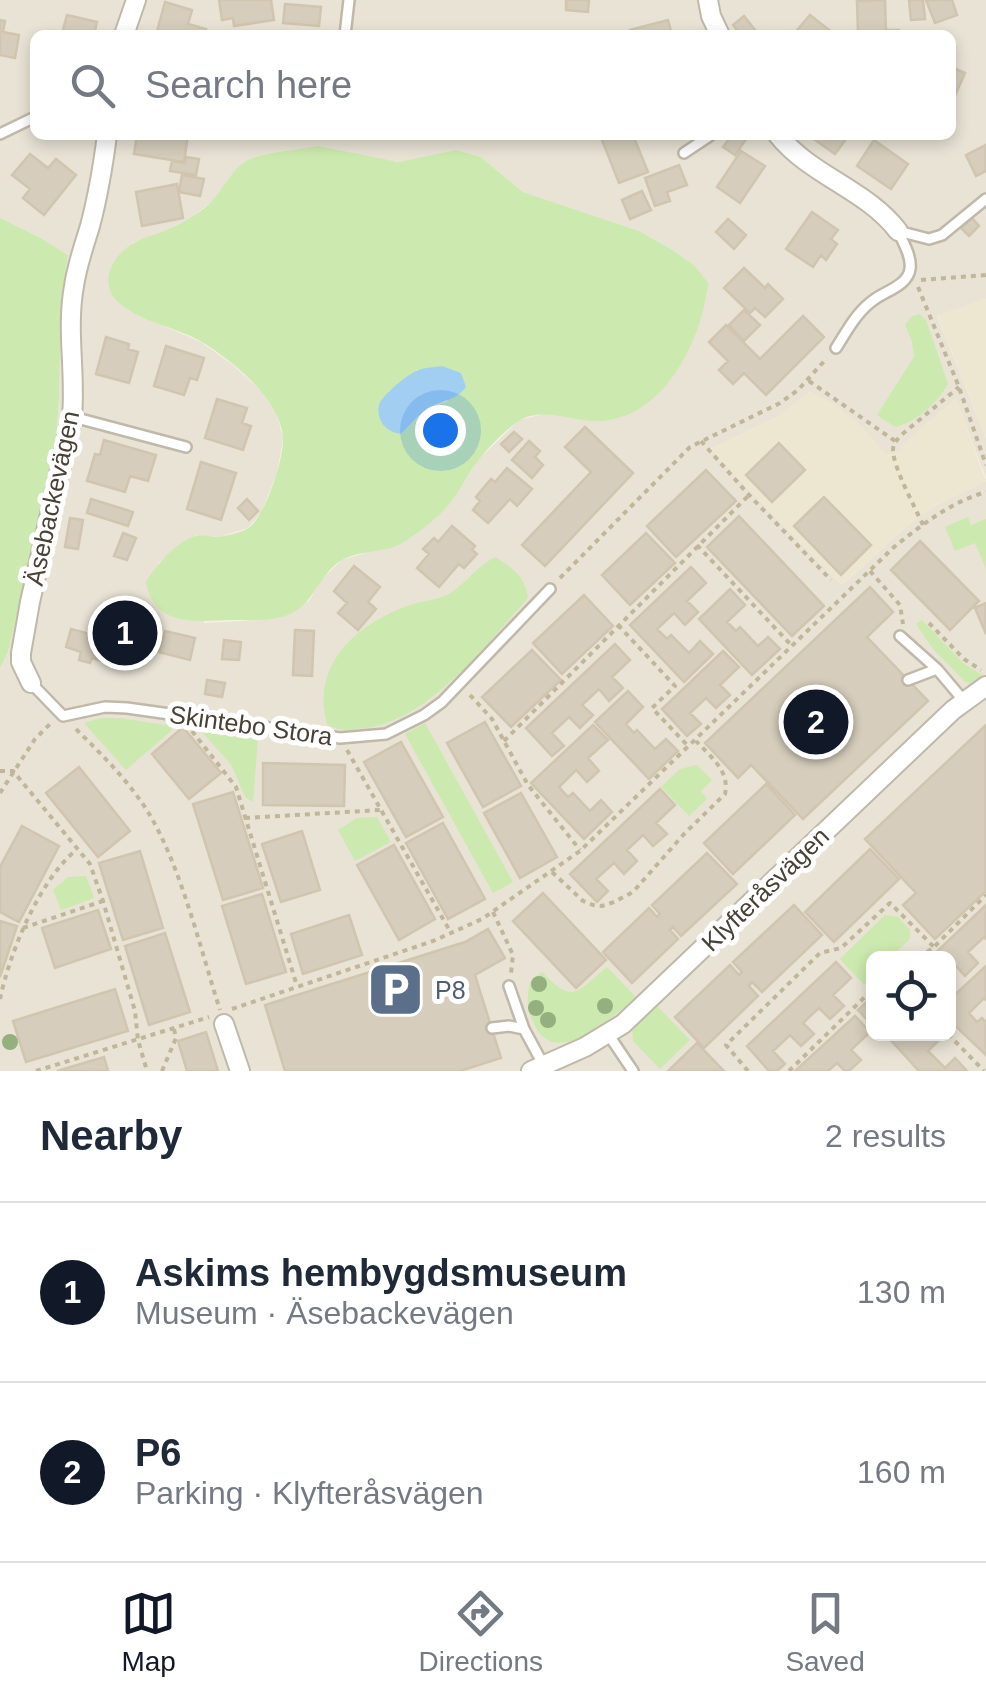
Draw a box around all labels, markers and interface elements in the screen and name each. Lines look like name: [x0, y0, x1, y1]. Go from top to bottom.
search box: [30, 30, 956, 140]
icon: search: [65, 58, 120, 113]
text: Search here: [145, 64, 352, 106]
your location: [415, 405, 466, 456]
street label: Äsebackevägen: [20, 408, 84, 588]
pin: 1: [92, 596, 158, 670]
pin: 2: [784, 684, 848, 760]
street label: Skintebo Stora: [168, 700, 334, 750]
street label: Klyfteråsvägen: [696, 821, 834, 957]
map controls: [866, 951, 956, 1041]
button: locate: [866, 951, 956, 1041]
parking icon: P8: [366, 960, 426, 1020]
place label: P8: [435, 976, 466, 1004]
text: Nearby: [40, 1112, 182, 1159]
text: 2 results: [825, 1118, 946, 1154]
text: Askims hembygdsmuseum: [135, 1252, 627, 1294]
text: 1: [64, 1274, 81, 1310]
text: 130 m: [857, 1274, 946, 1310]
text: Museum · Äsebackevägen: [135, 1295, 514, 1331]
text: P6: [135, 1432, 181, 1474]
text: 2: [64, 1454, 81, 1490]
text: 160 m: [857, 1454, 946, 1490]
text: Parking · Klyfteråsvägen: [135, 1475, 484, 1511]
tab: Map: [121, 1586, 176, 1678]
tab: Directions: [419, 1586, 543, 1678]
tab: Saved: [785, 1586, 865, 1678]

